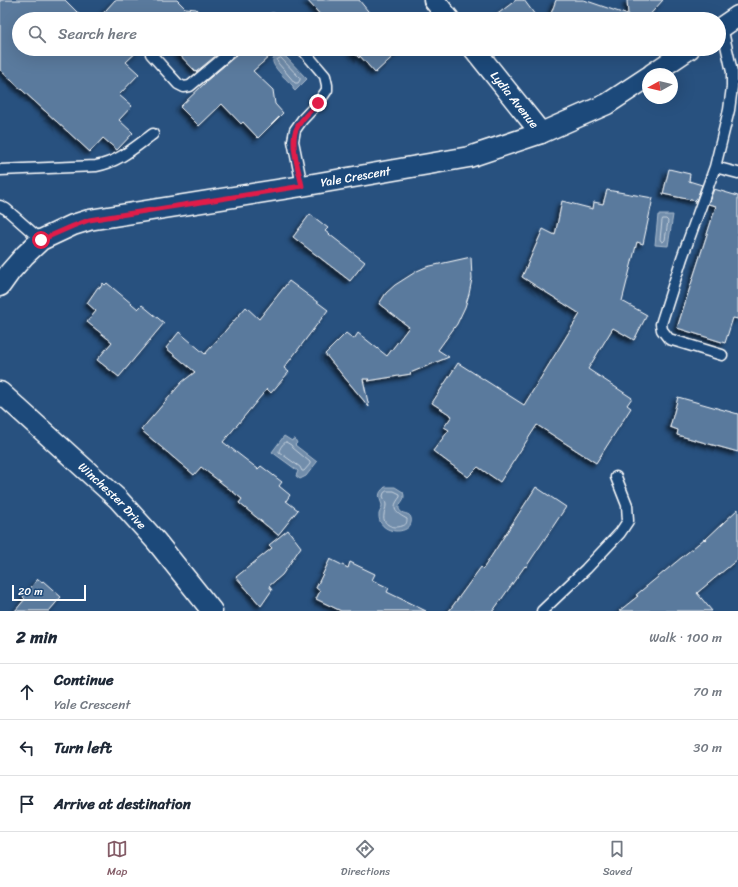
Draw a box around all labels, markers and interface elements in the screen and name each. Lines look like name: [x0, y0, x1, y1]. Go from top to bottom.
search box: [12, 12, 726, 56]
text: Search here: [58, 21, 137, 47]
icon: search: [26, 23, 48, 45]
street label: Lydia Avenue: [484, 66, 545, 134]
north arrow: [642, 68, 678, 104]
route end: [309, 94, 327, 112]
street label: Yale Crescent: [319, 160, 393, 194]
route start: [32, 231, 50, 249]
street label: Winchester Drive: [73, 457, 152, 535]
text: 20 m: [18, 582, 43, 601]
scale bar: [12, 583, 86, 602]
text: 2 min: [16, 622, 57, 652]
text: Walk · 100 m: [649, 626, 722, 649]
text: Continue: [54, 667, 114, 693]
text: 70 m: [693, 680, 722, 703]
icon: ahead: [16, 681, 38, 703]
text: Yale Crescent: [54, 693, 131, 716]
text: Turn left: [54, 735, 112, 761]
text: 30 m: [693, 736, 722, 759]
icon: left: [16, 737, 38, 759]
text: Arrive at destination: [54, 791, 191, 817]
icon: arrive: [16, 793, 38, 815]
tab: Map: [106, 838, 128, 881]
tab: Directions: [341, 838, 390, 881]
tab: Saved: [603, 838, 632, 881]

